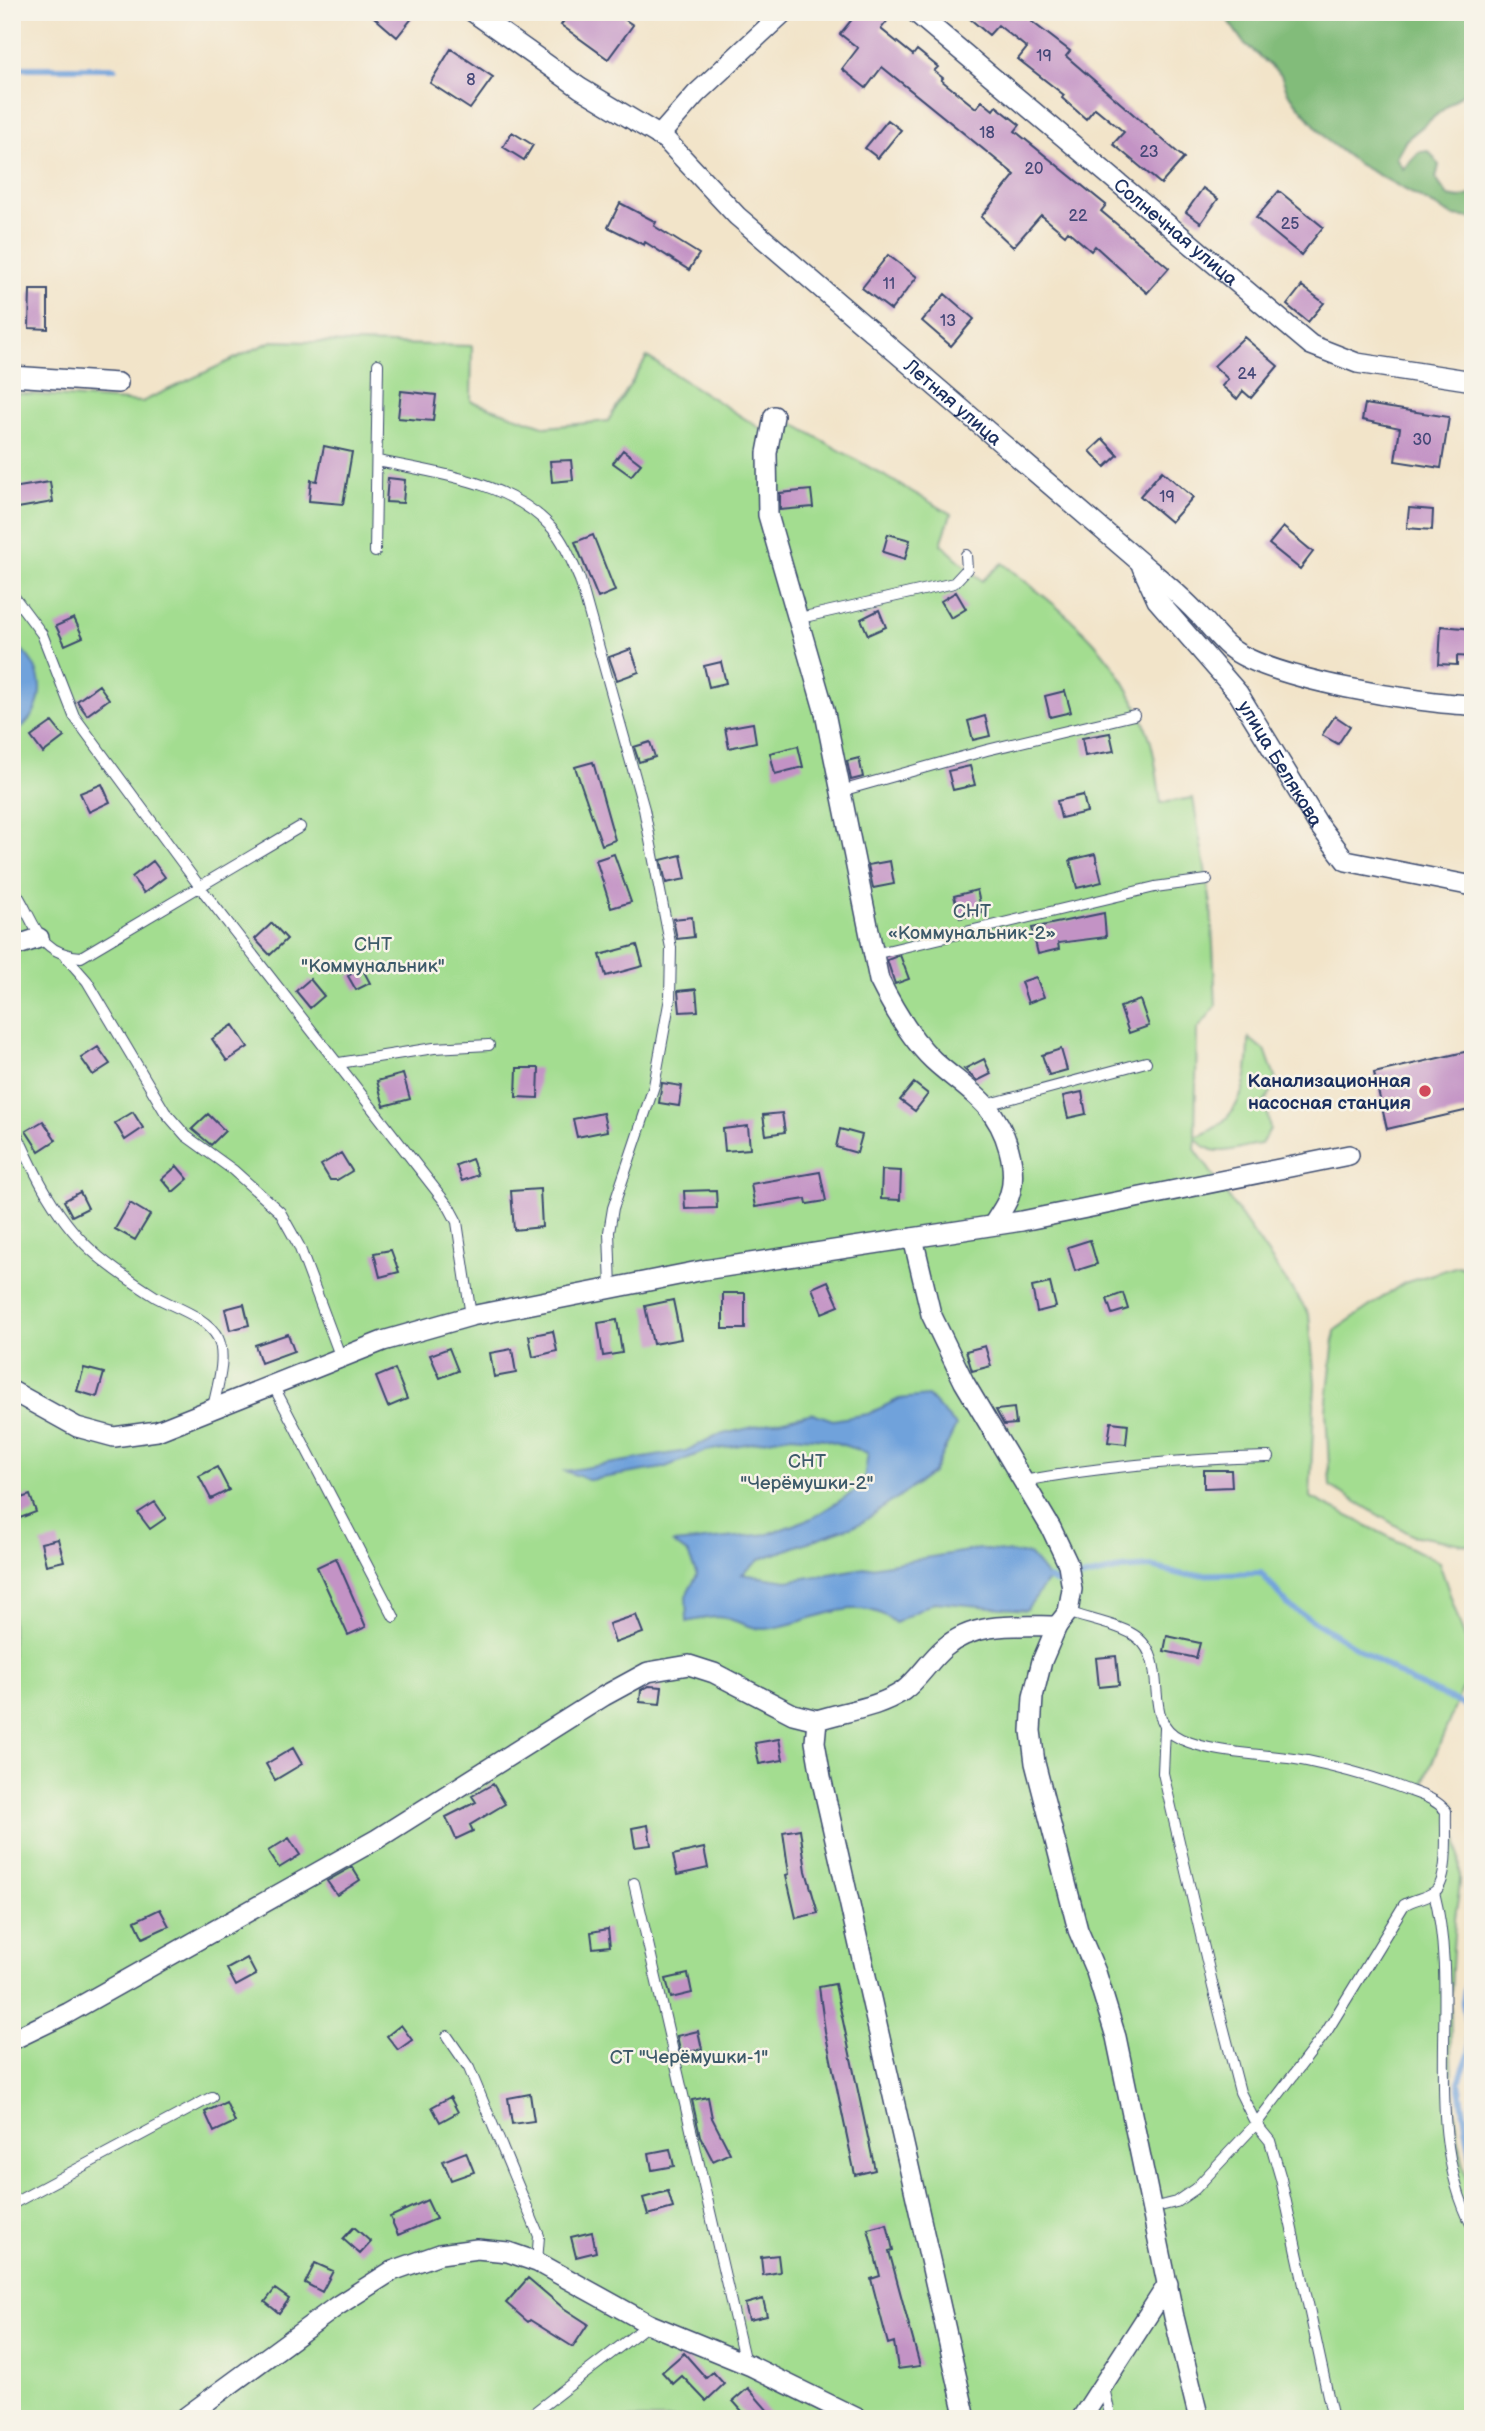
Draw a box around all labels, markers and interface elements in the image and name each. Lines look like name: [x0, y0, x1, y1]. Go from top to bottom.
house number: 19: [1036, 47, 1052, 66]
house number: 8: [466, 71, 476, 90]
house number: 18: [979, 124, 995, 143]
house number: 23: [1140, 143, 1159, 162]
house number: 20: [1025, 160, 1043, 179]
street label: Солнечная улица: [1108, 174, 1242, 291]
house number: 22: [1069, 207, 1088, 226]
house number: 25: [1281, 215, 1299, 234]
house number: 11: [883, 275, 895, 294]
house number: 13: [940, 312, 956, 331]
street label: Летняя улица: [898, 354, 1006, 451]
house number: 24: [1238, 365, 1257, 384]
house number: 30: [1412, 431, 1432, 450]
house number: 19: [1159, 488, 1175, 507]
street label: улица Белякова: [1232, 697, 1327, 831]
park label: СНТ «Коммунальник-2»: [888, 900, 1056, 945]
park label: СНТ "Коммунальник": [301, 933, 445, 978]
place label: Канализационная насосная станция: [1247, 1070, 1411, 1115]
marker: Канализационная насосная станция: [1417, 1083, 1433, 1099]
park label: СНТ "Черёмушки-2": [740, 1450, 874, 1495]
park label: СТ "Черёмушки-1": [610, 2046, 768, 2069]

